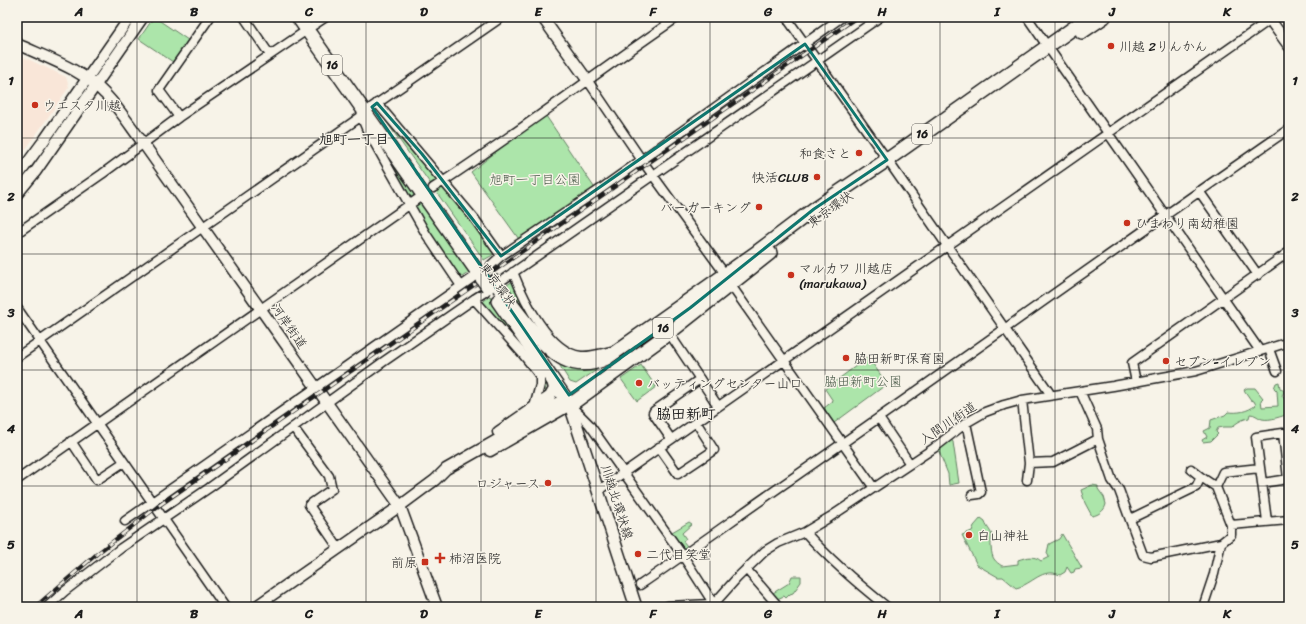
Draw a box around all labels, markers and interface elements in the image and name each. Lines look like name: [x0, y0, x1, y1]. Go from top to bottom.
text: A: [74, 0, 83, 23]
text: B: [190, 0, 199, 23]
text: C: [304, 0, 314, 23]
text: D: [420, 0, 428, 23]
text: E: [534, 0, 543, 23]
text: F: [648, 0, 657, 23]
text: G: [763, 0, 773, 23]
text: H: [876, 0, 887, 23]
text: I: [993, 0, 1001, 23]
text: J: [1108, 0, 1116, 23]
text: K: [1222, 0, 1232, 23]
place label: 川越 2りんかん: [1119, 35, 1208, 58]
marker: 川越 2りんかん: [1106, 41, 1116, 51]
road number: 16: [322, 55, 342, 75]
text: 1: [8, 69, 14, 92]
text: 1: [1292, 69, 1298, 92]
place label: ウエスタ川越: [43, 94, 121, 117]
marker: ウエスタ川越: [30, 100, 40, 110]
road number: 16: [912, 124, 932, 144]
district label: 旭町一丁目: [319, 127, 389, 152]
place label: 和食さと: [799, 142, 851, 165]
marker: 和食さと: [854, 148, 864, 158]
place label: 快活CLUB: [752, 166, 809, 189]
park label: 旭町一丁目公園: [489, 168, 581, 191]
marker: 快活CLUB: [812, 172, 822, 182]
street label: 東京環状: [802, 184, 858, 234]
text: 2: [6, 185, 15, 208]
text: 2: [1290, 185, 1299, 208]
place label: バーガーキング: [660, 196, 751, 219]
marker: バーガーキング: [754, 202, 764, 212]
place label: ひまわり南幼稚園: [1135, 212, 1239, 235]
marker: ひまわり南幼稚園: [1122, 218, 1132, 228]
street label: 東京環状: [473, 257, 523, 313]
place label: マルカワ 川越店 (marukawa): [799, 257, 893, 295]
marker: マルカワ 川越店 (marukawa): [786, 270, 796, 280]
street label: 河岸街道: [265, 298, 313, 354]
text: 3: [6, 301, 15, 324]
text: 3: [1290, 301, 1299, 324]
road number: 16: [653, 318, 673, 338]
place label: 脇田新町保育園: [854, 347, 945, 370]
place label: セブン-イレブン: [1174, 350, 1271, 373]
marker: 脇田新町保育園: [841, 353, 851, 363]
marker: セブン-イレブン: [1161, 356, 1171, 366]
park label: 脇田新町公園: [824, 370, 902, 393]
place label: バッティングセンター山口: [647, 372, 802, 395]
marker: バッティングセンター山口: [634, 378, 644, 388]
street label: 入間川街道: [915, 395, 981, 451]
district label: 脇田新町: [656, 401, 716, 427]
text: 4: [6, 417, 16, 440]
text: 4: [1290, 417, 1300, 440]
street label: 川越北環状線: [594, 461, 640, 544]
place label: ロジャース: [476, 472, 540, 495]
marker: ロジャース: [543, 478, 553, 488]
place label: 白山神社: [977, 524, 1029, 547]
marker: 白山神社: [964, 530, 974, 540]
text: 5: [7, 533, 15, 556]
text: 5: [1291, 533, 1299, 556]
place label: 二代目笑堂: [646, 543, 711, 566]
place label: 柿沼医院: [449, 547, 501, 570]
marker: 二代目笑堂: [633, 549, 643, 559]
place label: 前原: [391, 551, 417, 574]
marker: 柿沼医院: [434, 552, 446, 564]
marker: 前原: [420, 557, 430, 567]
text: A: [74, 602, 83, 624]
text: B: [190, 602, 199, 624]
text: C: [304, 602, 314, 624]
text: D: [420, 602, 428, 624]
text: E: [534, 602, 543, 624]
text: F: [648, 602, 657, 624]
text: G: [763, 602, 773, 624]
text: H: [876, 602, 887, 624]
text: I: [993, 602, 1001, 624]
text: J: [1108, 602, 1116, 624]
text: K: [1222, 602, 1232, 624]

